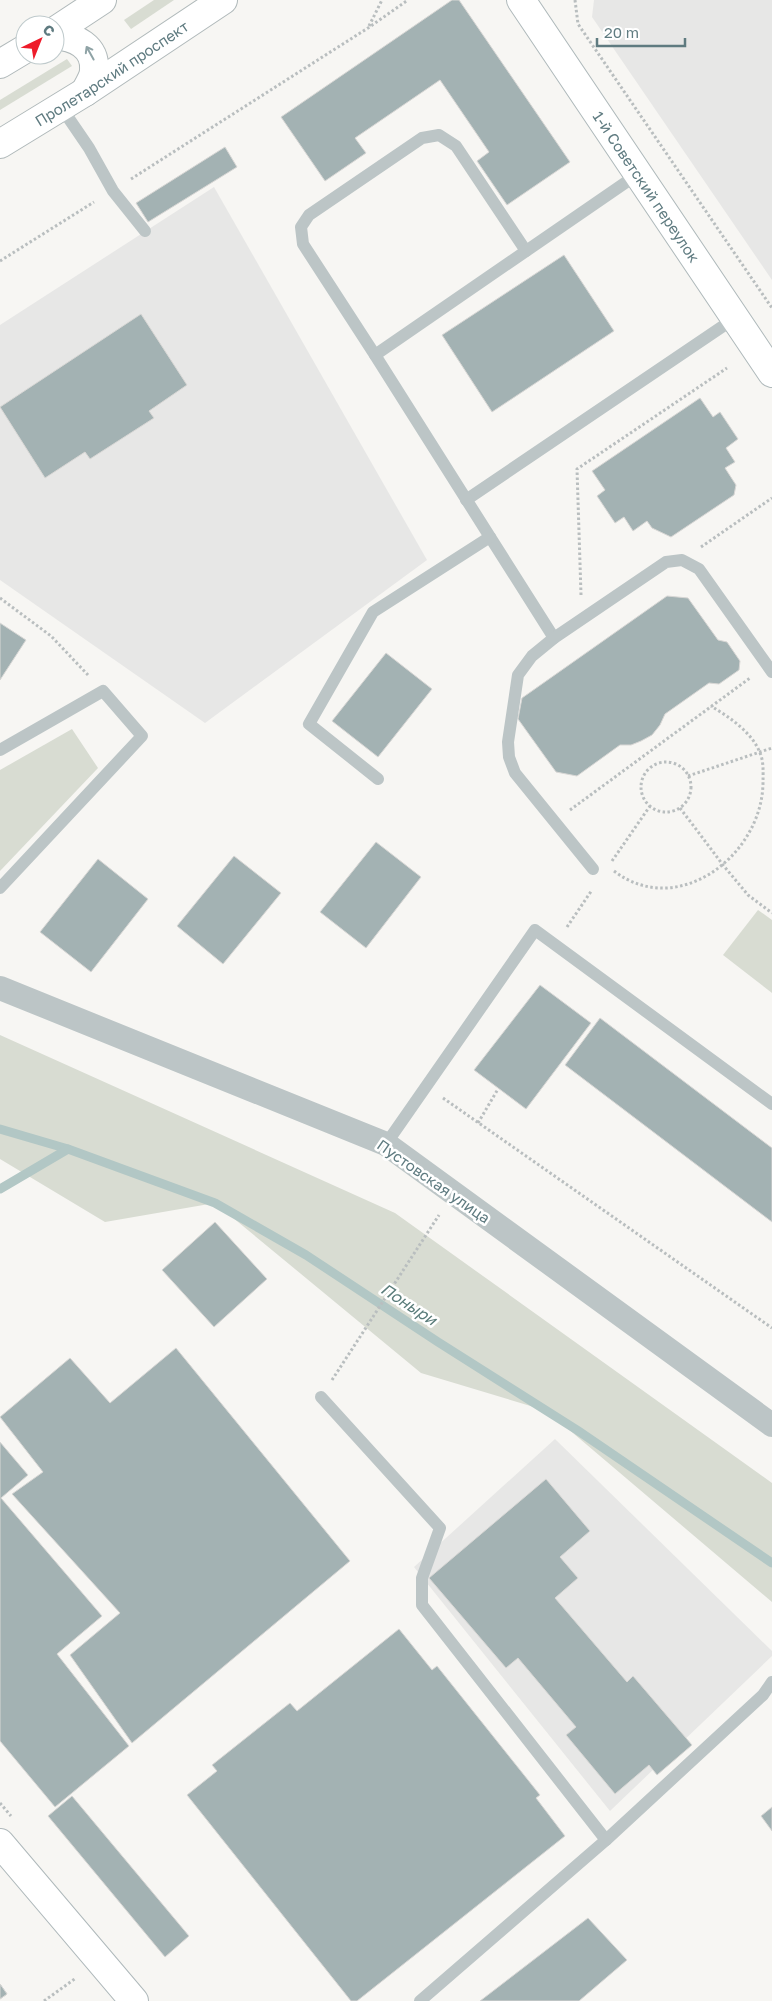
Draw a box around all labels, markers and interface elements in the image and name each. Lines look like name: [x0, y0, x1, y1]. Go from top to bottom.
north arrow: [15, 15, 65, 65]
scale bar: [597, 15, 684, 47]
street label: Пролетарский проспект: [31, 16, 192, 130]
text: С: [40, 21, 59, 40]
text: 20 m: [604, 23, 639, 41]
one-way arrow: [85, 46, 95, 61]
street label: 1-й Советский переулок: [589, 108, 704, 266]
street label: Пустовская улица: [374, 1135, 494, 1227]
water label: Поныри: [377, 1279, 442, 1330]

